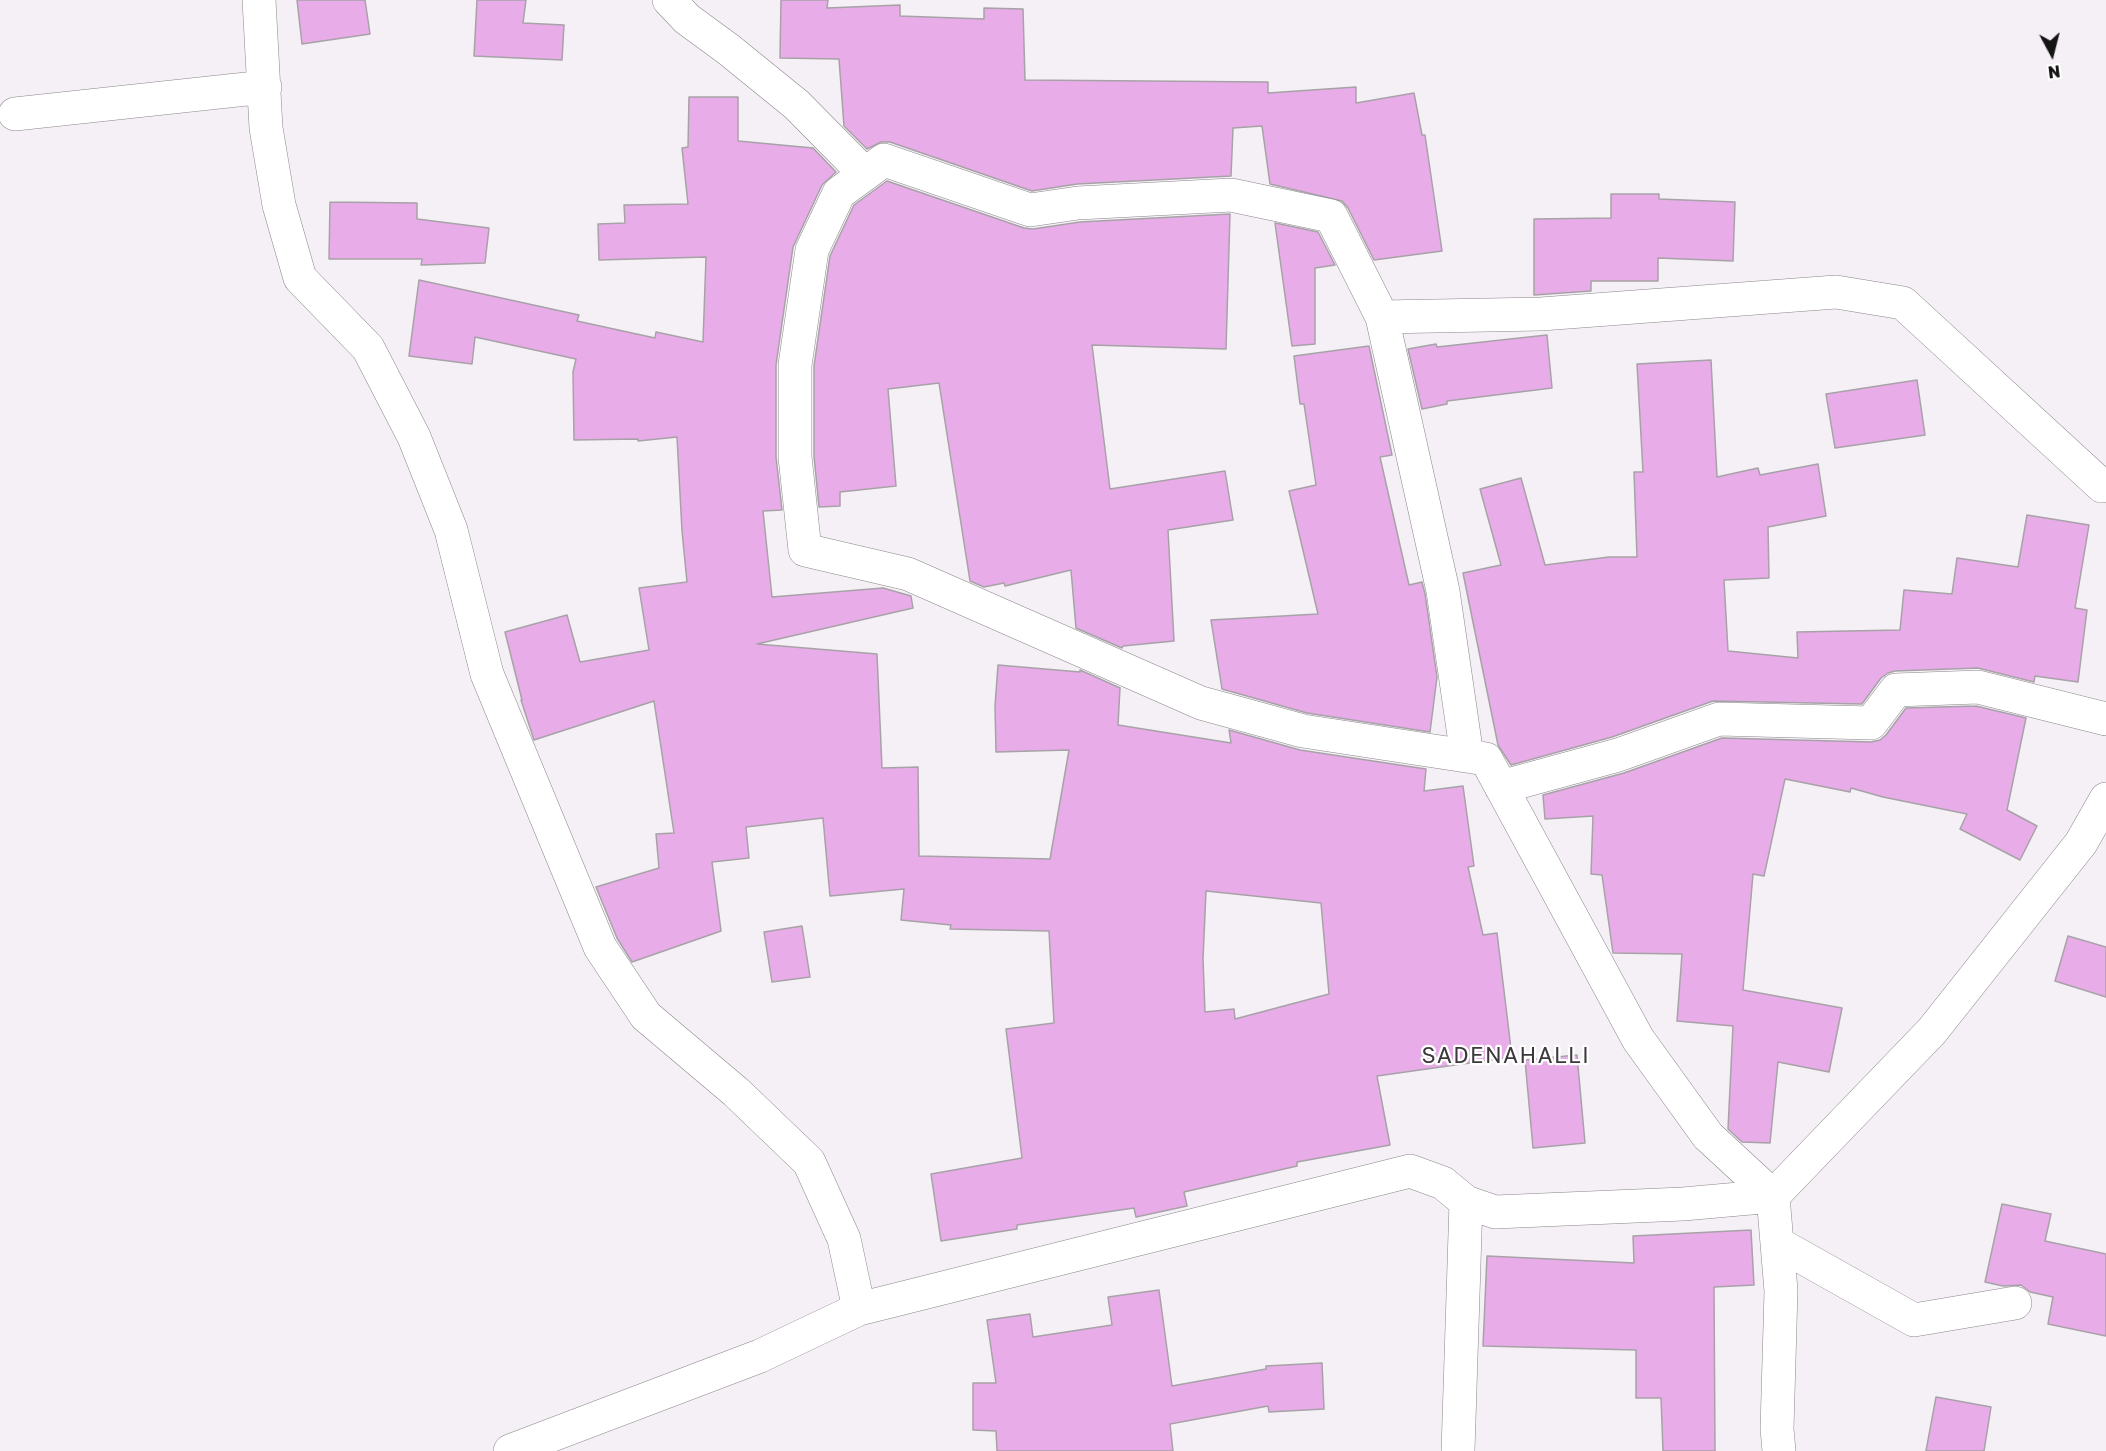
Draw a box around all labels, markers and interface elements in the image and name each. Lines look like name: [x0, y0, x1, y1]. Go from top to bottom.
north arrow: [2022, 24, 2082, 84]
text: N: [2047, 61, 2061, 83]
district label: SADENAHALLI: [1422, 1043, 1590, 1069]

